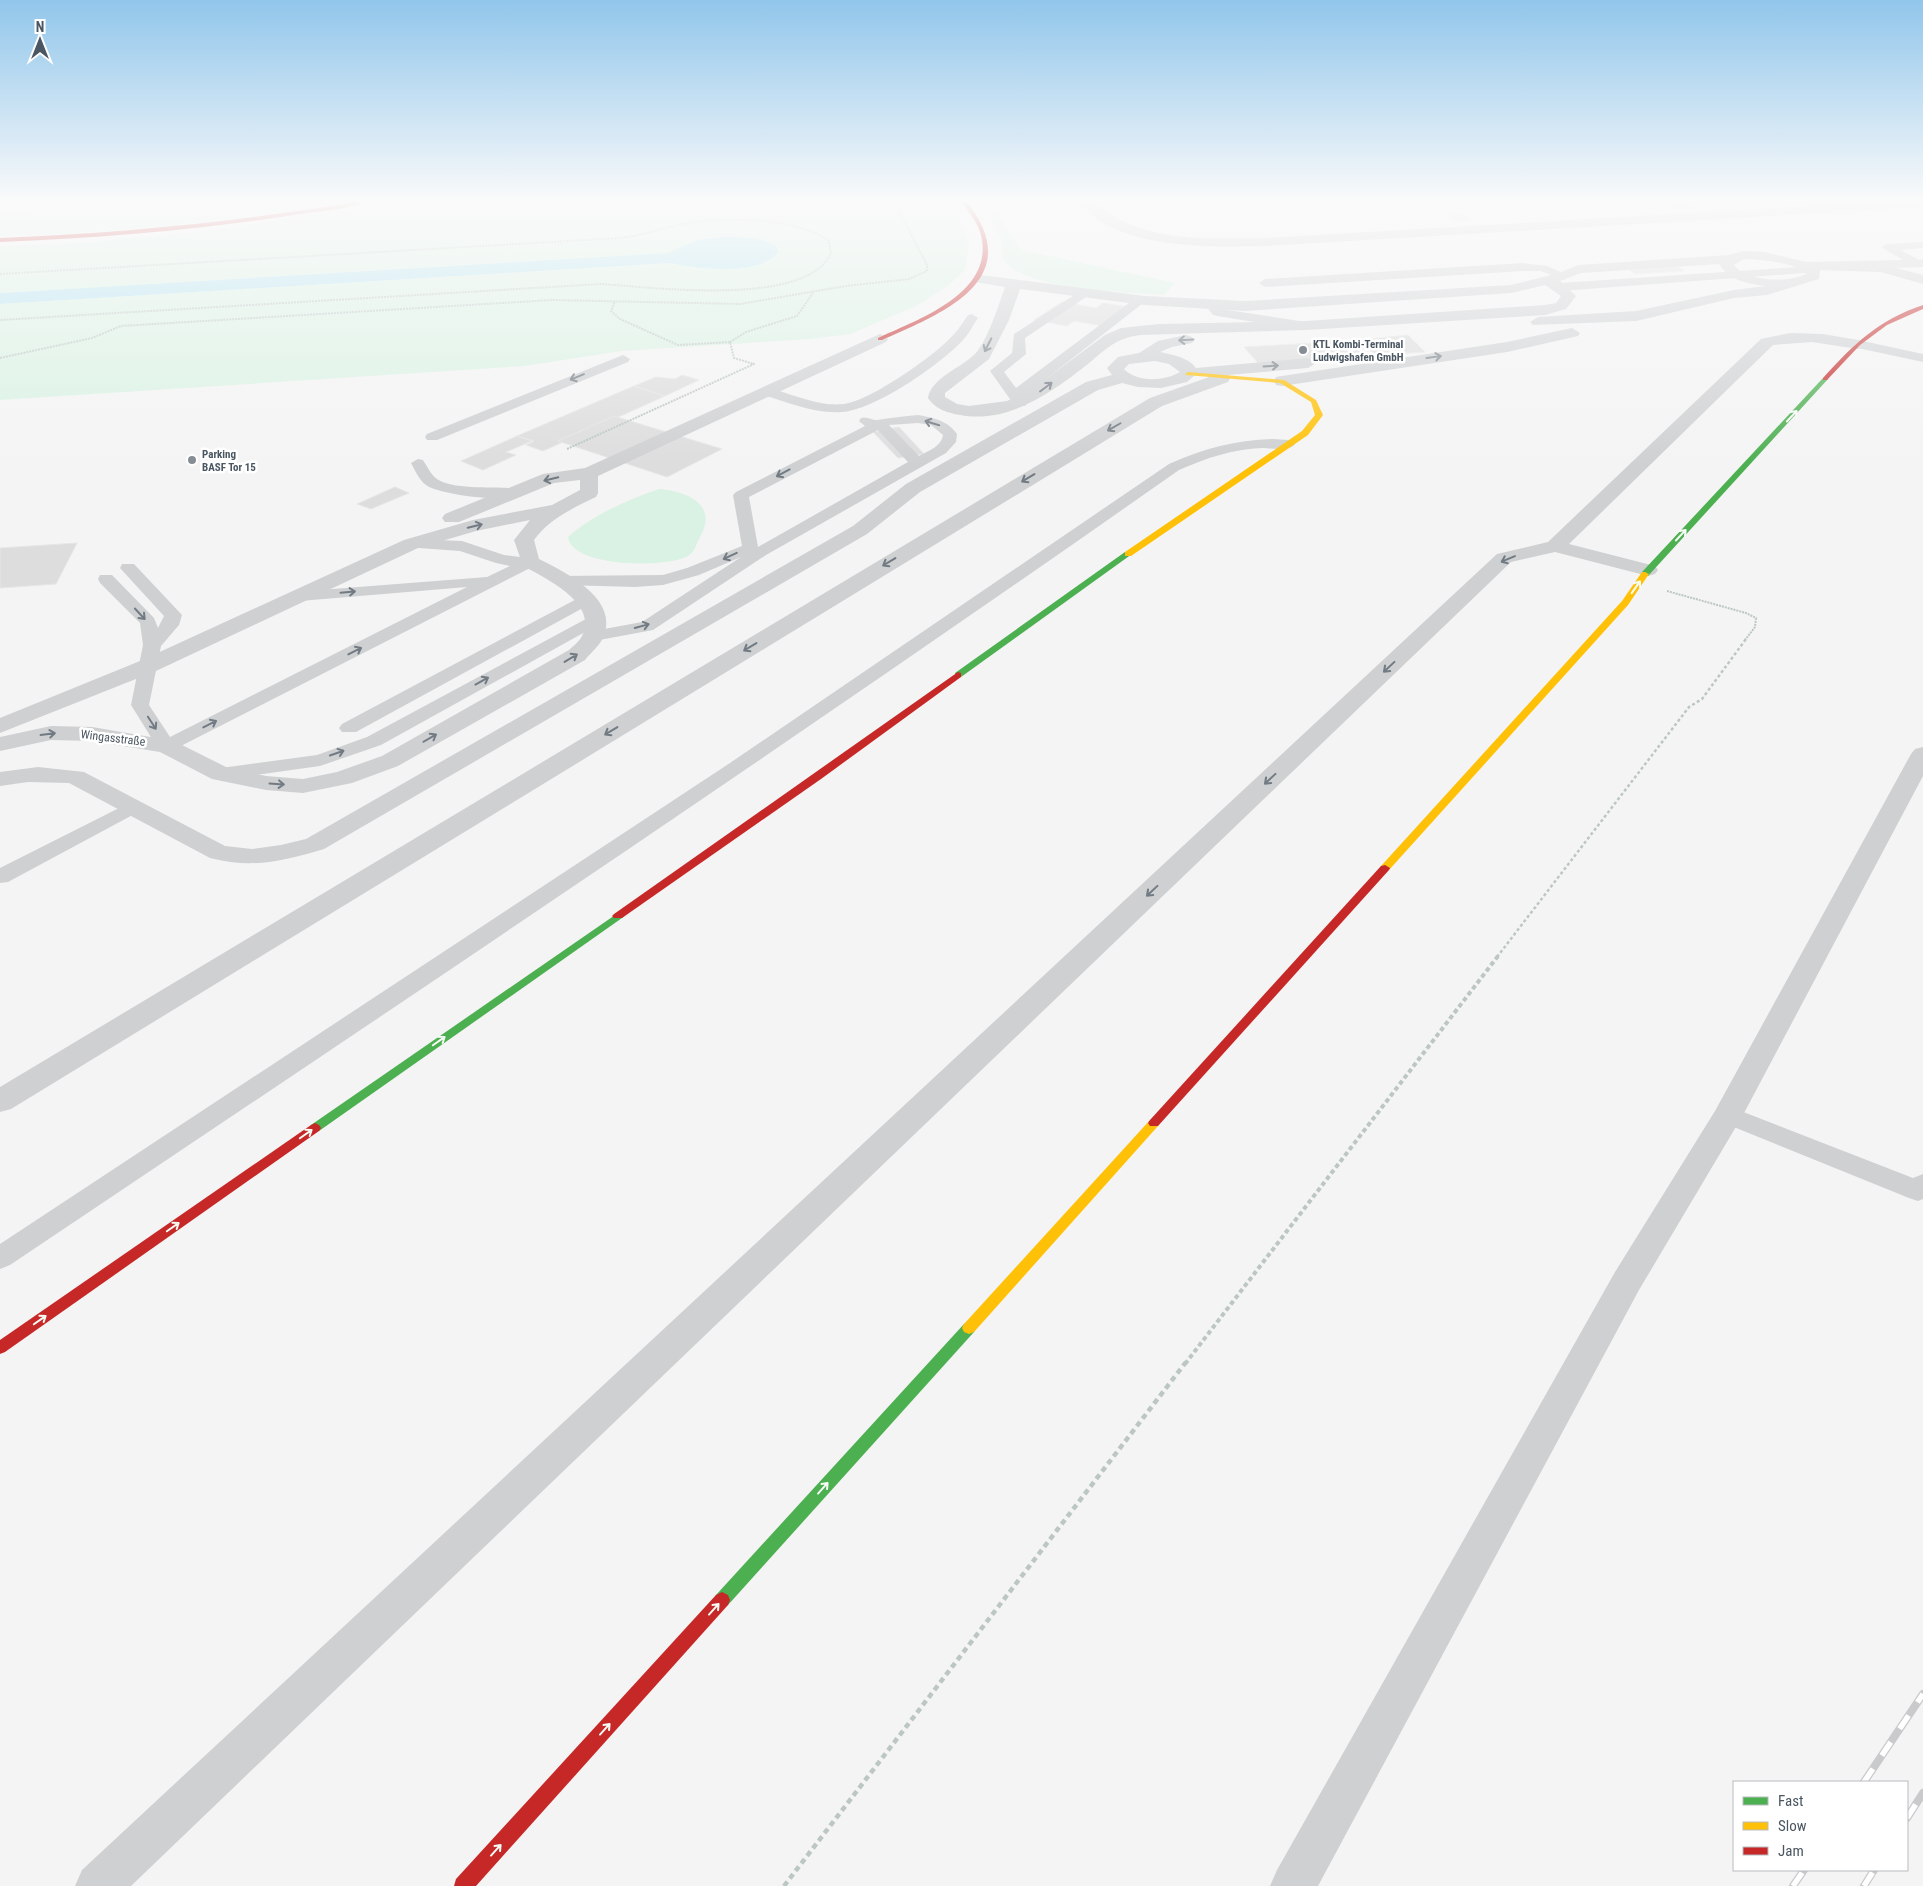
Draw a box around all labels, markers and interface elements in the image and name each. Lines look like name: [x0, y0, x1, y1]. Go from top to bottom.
north arrow: [15, 15, 65, 65]
text: N: [36, 19, 44, 35]
one-way arrow: [1178, 336, 1194, 345]
one-way arrow: [983, 337, 993, 352]
place label: KTL Kombi-Terminal Ludwigshafen GmbH: [1313, 338, 1404, 364]
marker: KTL Kombi-Terminal Ludwigshafen GmbH: [1297, 344, 1309, 356]
one-way arrow: [1426, 352, 1442, 362]
one-way arrow: [1263, 361, 1279, 370]
one-way arrow: [570, 374, 585, 383]
one-way arrow: [1039, 382, 1053, 392]
one-way arrow: [1786, 409, 1798, 422]
one-way arrow: [924, 417, 940, 427]
one-way arrow: [1108, 422, 1122, 432]
place label: Parking BASF Tor 15: [202, 448, 256, 474]
marker: Parking BASF Tor 15: [186, 454, 198, 466]
one-way arrow: [776, 469, 791, 478]
one-way arrow: [1022, 474, 1036, 484]
one-way arrow: [544, 475, 560, 484]
one-way arrow: [467, 521, 483, 531]
one-way arrow: [1675, 528, 1687, 541]
one-way arrow: [723, 552, 738, 561]
one-way arrow: [1501, 554, 1516, 564]
one-way arrow: [883, 558, 897, 568]
one-way arrow: [1631, 580, 1641, 594]
one-way arrow: [340, 587, 356, 597]
one-way arrow: [134, 607, 146, 620]
one-way arrow: [633, 621, 649, 630]
one-way arrow: [744, 642, 758, 652]
one-way arrow: [347, 646, 362, 655]
one-way arrow: [563, 652, 577, 662]
one-way arrow: [1382, 661, 1395, 673]
one-way arrow: [475, 676, 490, 686]
one-way arrow: [147, 716, 157, 730]
one-way arrow: [202, 719, 217, 729]
one-way arrow: [605, 726, 619, 736]
street label: Wingasstraße: [80, 727, 146, 749]
one-way arrow: [39, 729, 55, 739]
one-way arrow: [422, 733, 436, 743]
one-way arrow: [329, 748, 345, 758]
one-way arrow: [1264, 773, 1277, 785]
one-way arrow: [269, 779, 285, 789]
one-way arrow: [1146, 885, 1159, 897]
one-way arrow: [432, 1036, 446, 1046]
one-way arrow: [299, 1129, 313, 1139]
one-way arrow: [166, 1222, 180, 1232]
one-way arrow: [33, 1315, 47, 1325]
one-way arrow: [817, 1482, 829, 1495]
one-way arrow: [708, 1602, 720, 1615]
one-way arrow: [599, 1723, 611, 1736]
legend: [1733, 1781, 1908, 1871]
text: Fast: [1778, 1792, 1803, 1810]
text: Slow: [1778, 1817, 1807, 1835]
text: Jam: [1778, 1842, 1804, 1860]
one-way arrow: [490, 1843, 502, 1856]

